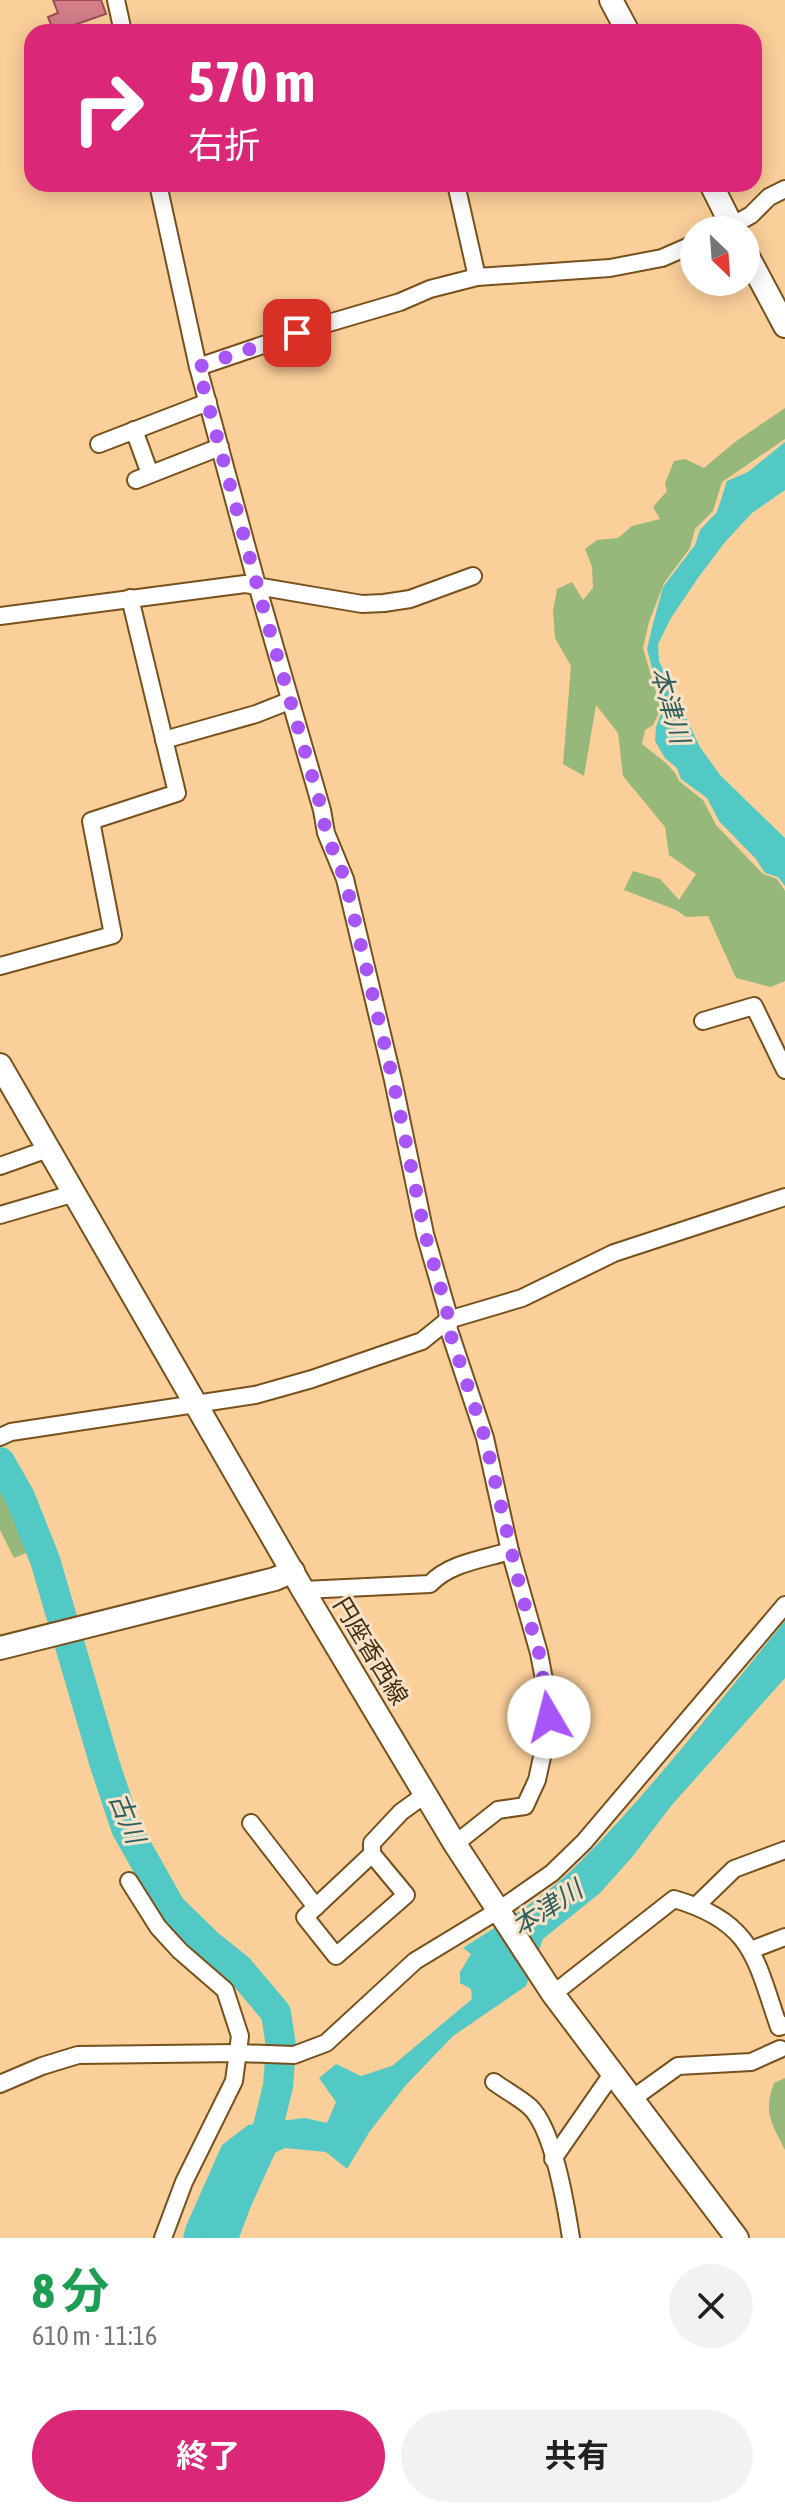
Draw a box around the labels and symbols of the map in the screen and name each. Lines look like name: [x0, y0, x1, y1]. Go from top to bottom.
north arrow: [680, 216, 760, 296]
pin: [263, 299, 331, 367]
water label: 本津川: [645, 663, 696, 750]
street label: 円座香西線: [329, 1593, 413, 1709]
position arrow: [507, 1675, 591, 1759]
water label: 古川: [103, 1788, 152, 1851]
water label: 本津川: [506, 1873, 590, 1942]

